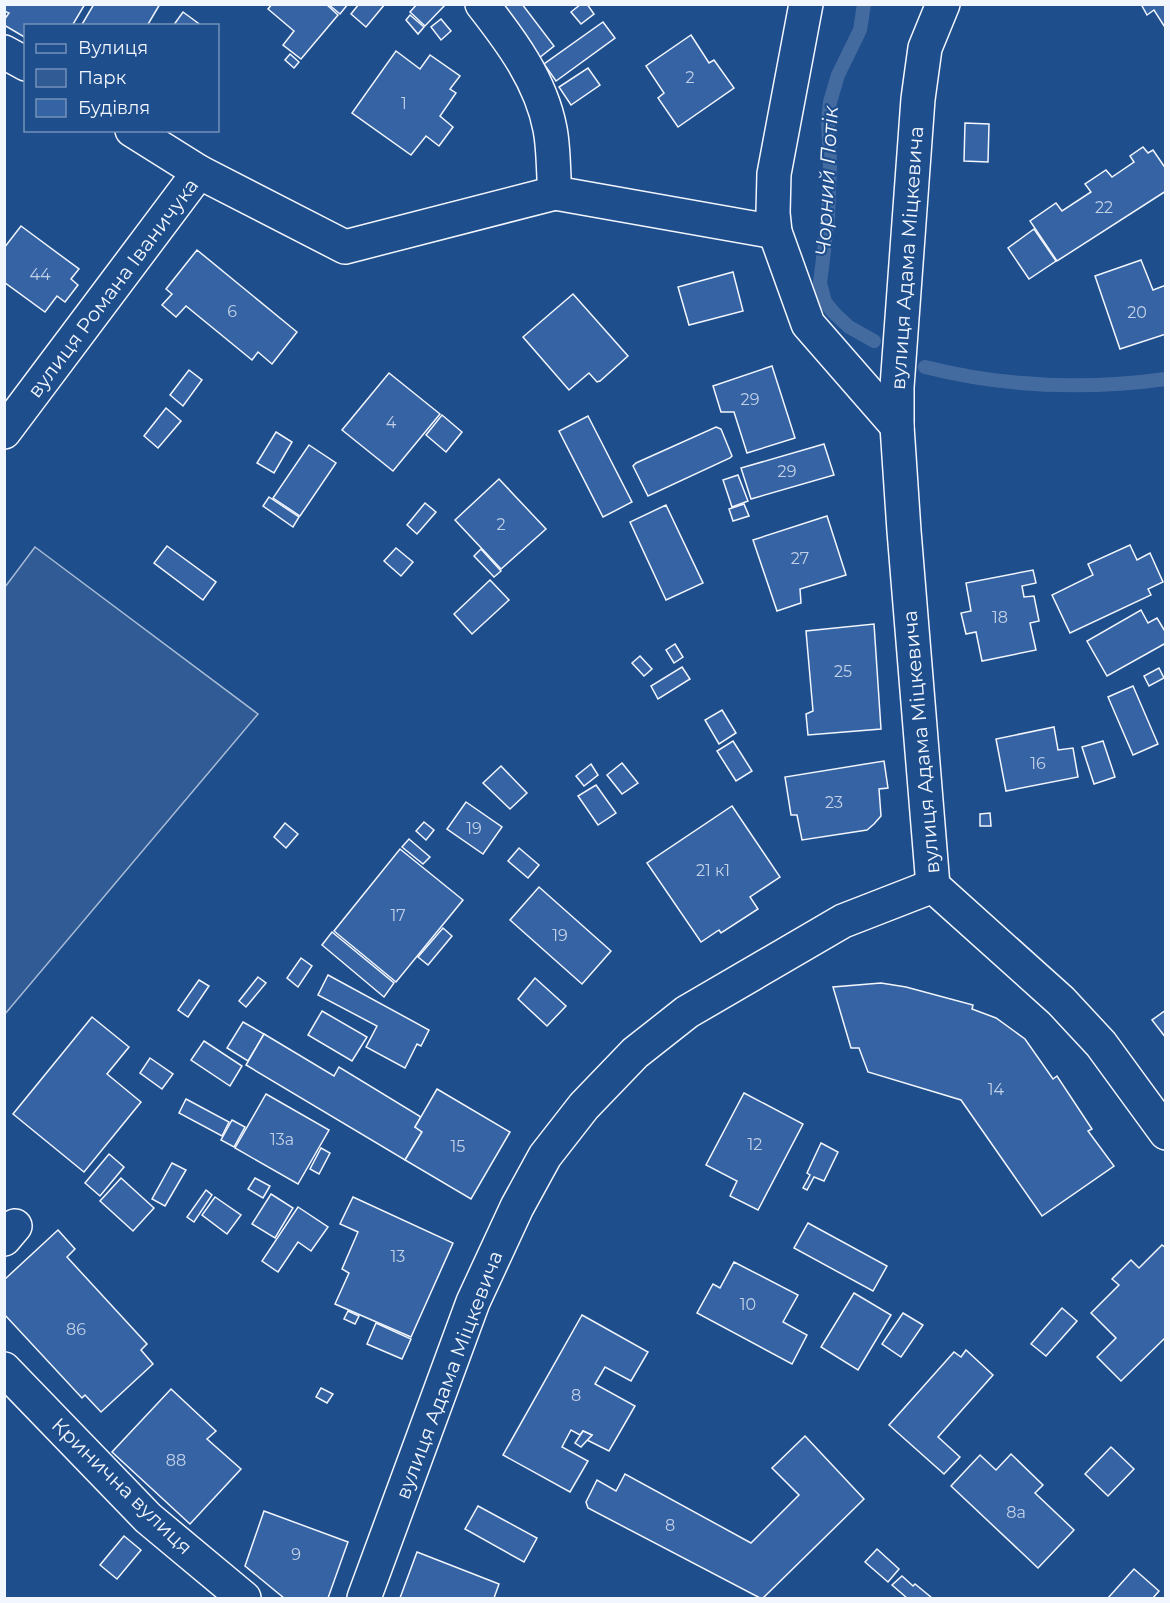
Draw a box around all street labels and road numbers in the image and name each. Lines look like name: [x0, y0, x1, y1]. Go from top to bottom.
street label: вулиця Адама Міцкевича: [886, 125, 928, 391]
street label: вулиця Романа Іваничука: [23, 174, 203, 402]
street label: вулиця Адама Міцкевича: [898, 609, 944, 875]
street label: вулиця Адама Міцкевича: [390, 1247, 508, 1503]
street label: Кринична вулиця: [47, 1413, 197, 1559]

